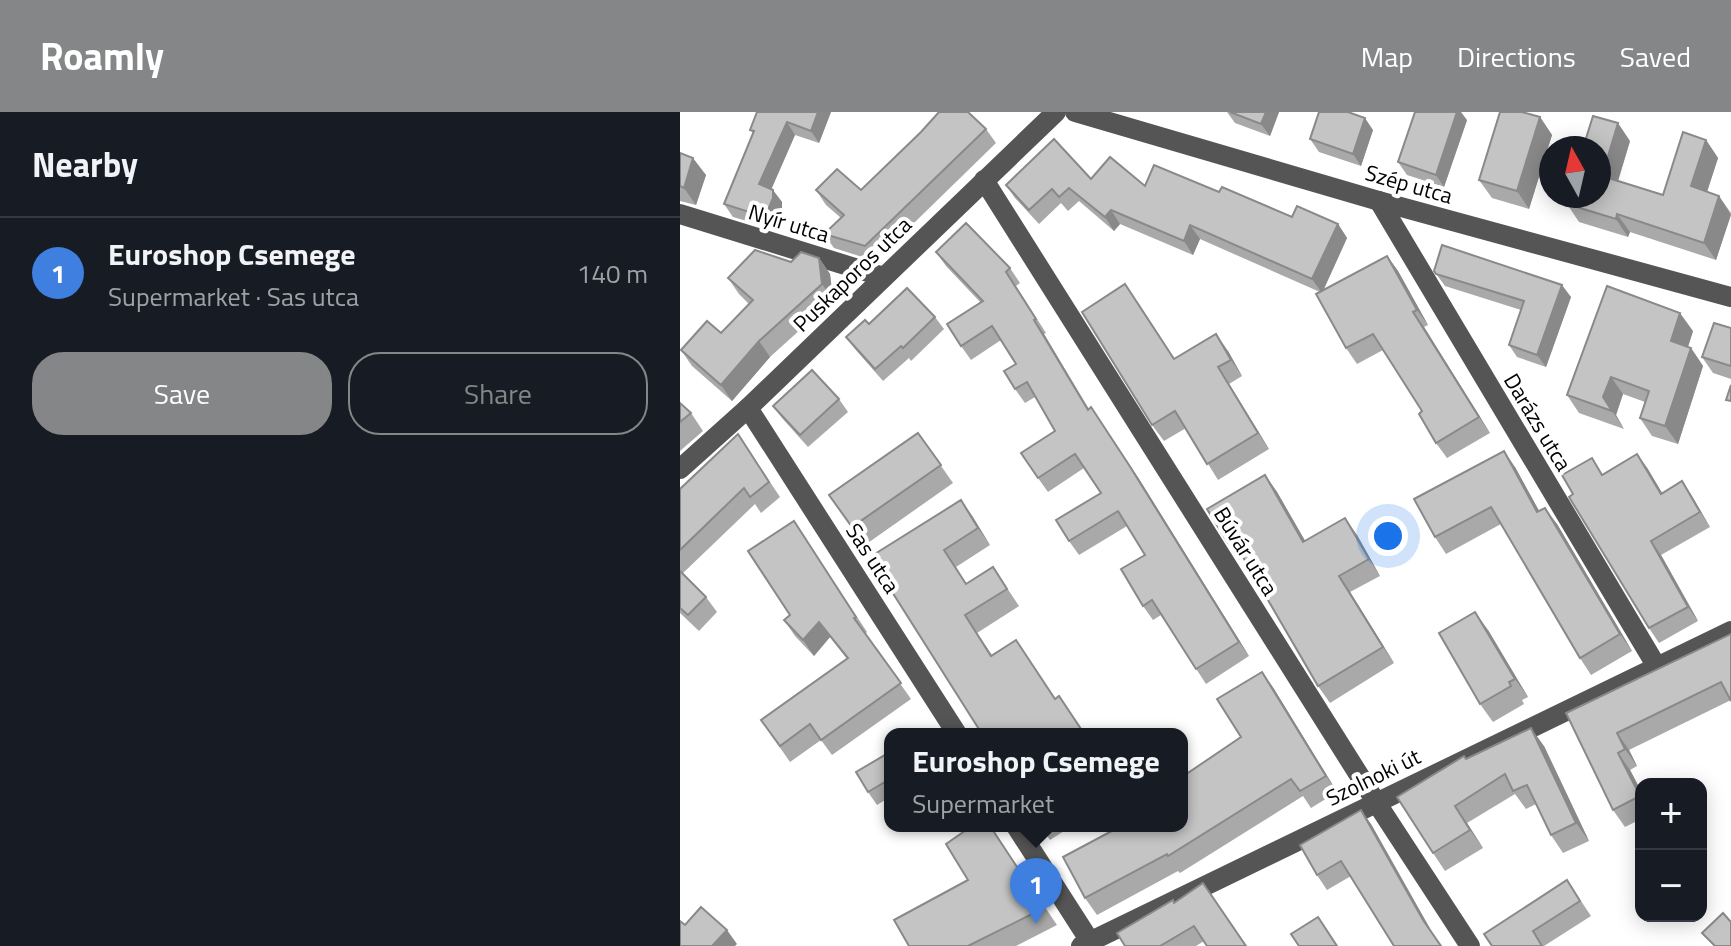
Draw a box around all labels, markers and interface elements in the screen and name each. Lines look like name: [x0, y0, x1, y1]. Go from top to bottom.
text: Roamly: [40, 27, 164, 85]
text: Map: [1361, 35, 1413, 78]
text: Directions: [1457, 35, 1576, 78]
text: Saved: [1620, 35, 1691, 78]
north arrow: [1539, 136, 1611, 208]
text: Nearby: [32, 138, 138, 190]
street label: Szép utca: [1361, 155, 1457, 213]
street label: Nyír utca: [744, 195, 834, 251]
street label: Puskaporos utca: [785, 208, 919, 340]
text: Euroshop Csemege: [108, 231, 356, 277]
text: 1: [51, 254, 65, 293]
text: 140 m: [577, 254, 648, 293]
text: Supermarket · Sas utca: [108, 277, 359, 316]
button: Save: [32, 352, 332, 435]
button: Share: [348, 352, 648, 435]
street label: Darázs utca: [1495, 367, 1581, 477]
street label: Búvár utca: [1205, 500, 1287, 602]
street label: Sas utca: [837, 516, 909, 600]
your location: [1368, 516, 1408, 556]
popup: [884, 728, 1188, 832]
text: Euroshop Csemege: [912, 738, 1160, 784]
street label: Szolnoki út: [1320, 739, 1426, 815]
map controls: [1635, 778, 1707, 922]
button: +: [1635, 778, 1707, 850]
text: Supermarket: [912, 784, 1054, 823]
button: −: [1635, 850, 1707, 922]
pin: 1: [1010, 858, 1062, 924]

